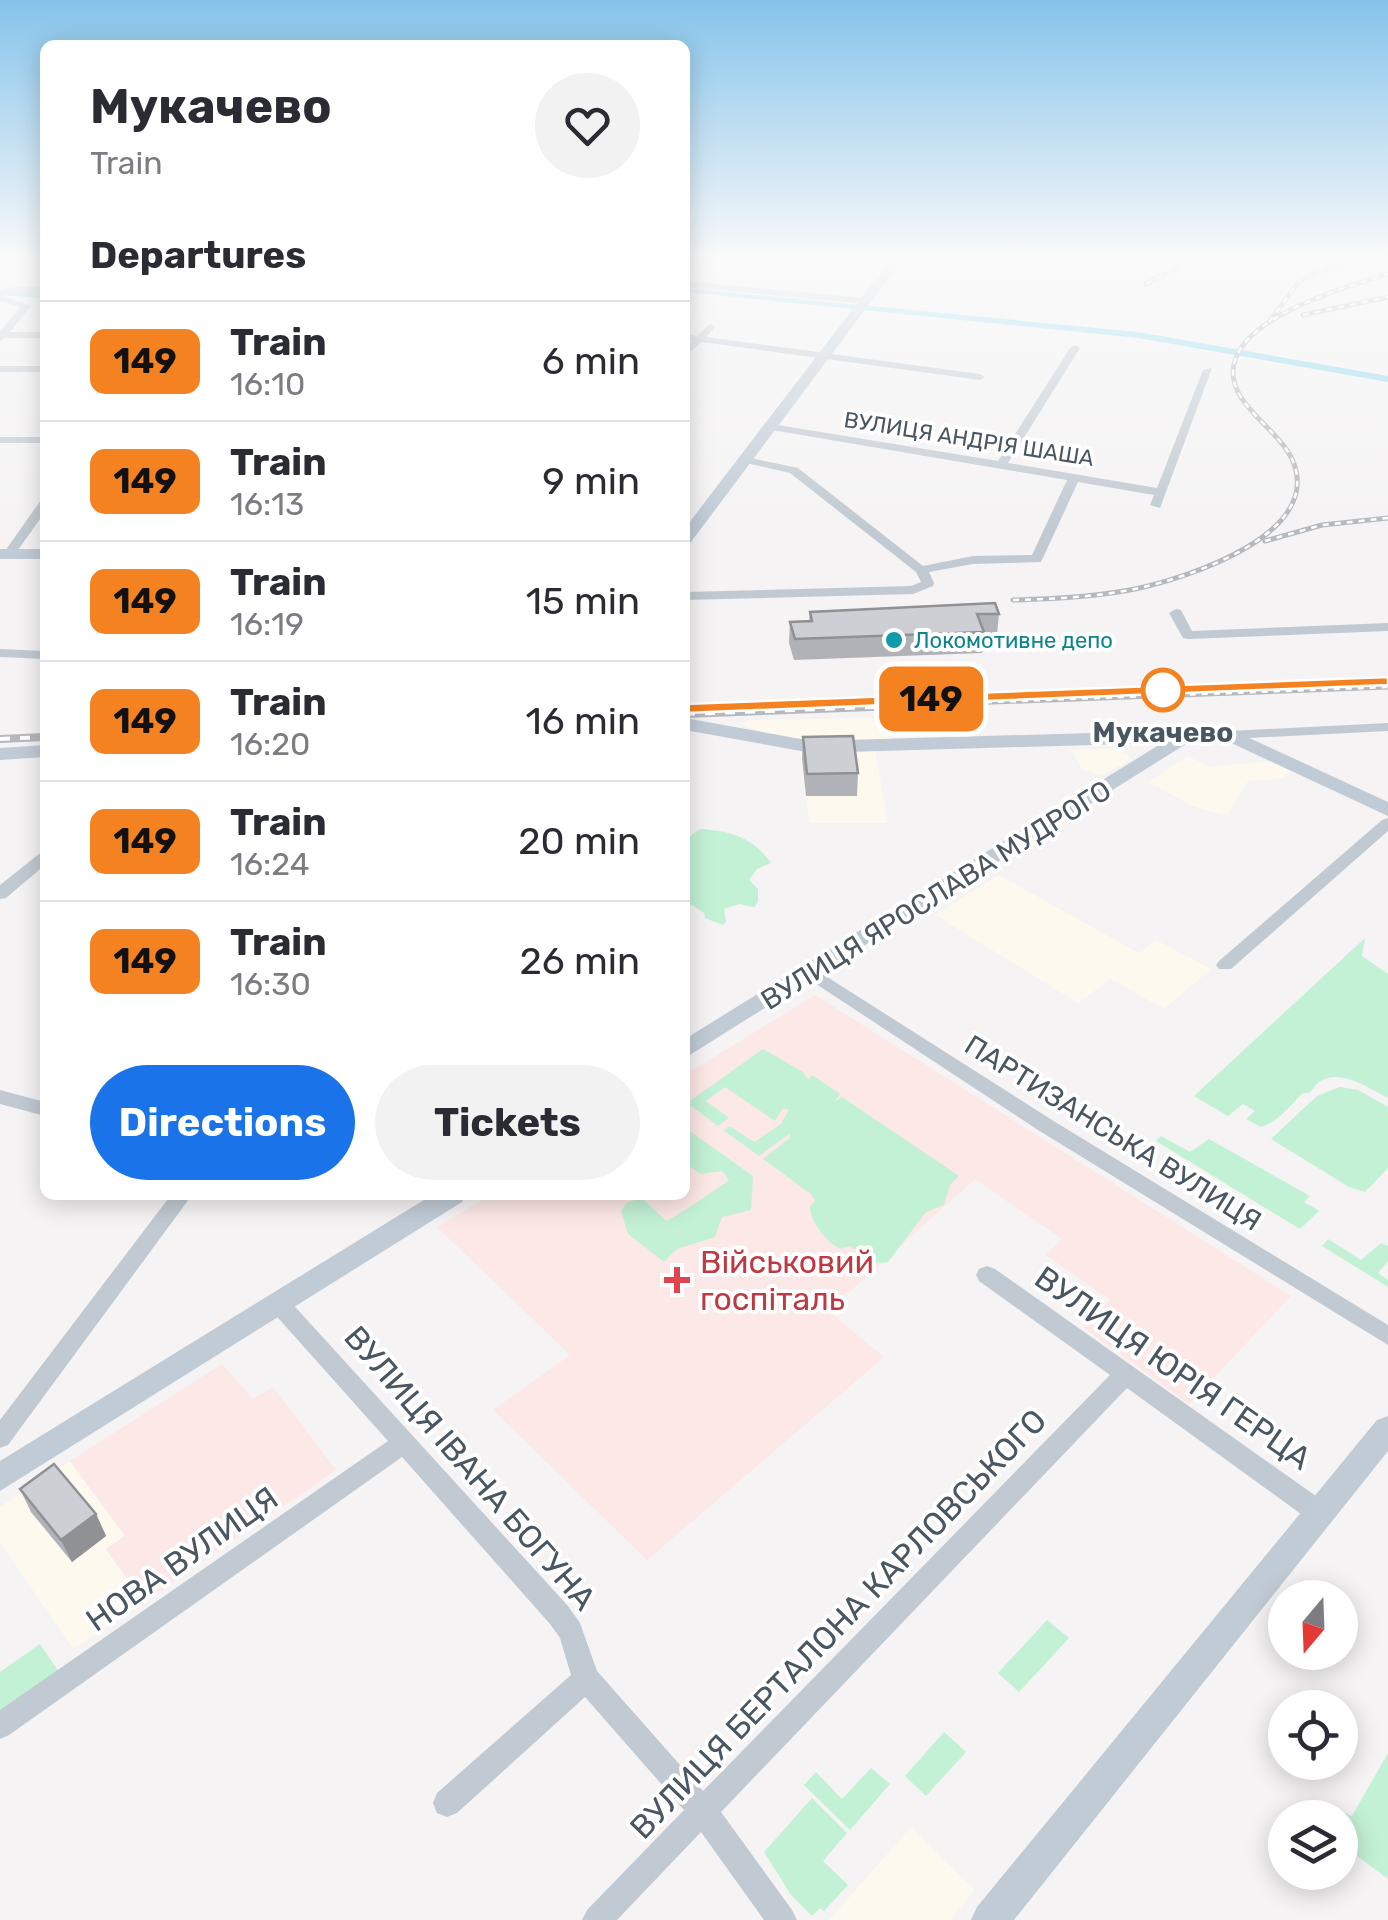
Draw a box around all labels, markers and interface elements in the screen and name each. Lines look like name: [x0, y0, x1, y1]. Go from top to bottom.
button: heart: [535, 73, 640, 178]
text: Мукачево: [90, 78, 332, 135]
text: Train: [90, 144, 163, 182]
text: Departures: [90, 232, 306, 278]
text: Train: [230, 319, 327, 365]
text: 6 min: [542, 338, 640, 384]
text: 149: [113, 340, 177, 382]
text: 16:10: [230, 365, 305, 403]
street label: ВУЛИЦЯ АНДРІЯ ШАША: [842, 406, 1096, 472]
text: Train: [230, 439, 327, 485]
text: 9 min: [542, 458, 640, 504]
text: 149: [113, 460, 177, 502]
text: 16:13: [230, 485, 304, 523]
text: Train: [230, 559, 327, 605]
text: 15 min: [526, 578, 640, 624]
text: 149: [113, 580, 177, 622]
text: 16:19: [230, 605, 304, 643]
place label: Локомотивне депо: [914, 627, 1113, 654]
marker: Локомотивне депо: [883, 629, 905, 651]
line badge: 149: [874, 666, 988, 732]
marker: Мукачево: [1142, 669, 1184, 711]
text: 149: [899, 678, 963, 720]
text: Train: [230, 679, 327, 725]
text: 16 min: [526, 698, 640, 744]
text: 149: [113, 700, 177, 742]
place label: Мукачево: [1093, 716, 1233, 749]
text: 16:20: [230, 725, 310, 763]
street label: ВУЛИЦЯ ЯРОСЛАВА МУДРОГО: [755, 773, 1117, 1017]
text: Train: [230, 799, 327, 845]
text: 20 min: [518, 818, 640, 864]
text: 149: [113, 820, 177, 862]
text: 16:24: [230, 845, 310, 883]
text: Train: [230, 919, 327, 965]
text: 26 min: [519, 938, 640, 984]
text: 149: [113, 940, 177, 982]
text: 16:30: [230, 965, 311, 1003]
street label: ПАРТИЗАНСЬКА ВУЛИЦЯ: [959, 1028, 1267, 1238]
button: Directions: [90, 1065, 355, 1180]
button: Tickets: [375, 1065, 640, 1180]
place label: Військовий госпіталь: [700, 1243, 874, 1318]
street label: ВУЛИЦЯ ЮРІЯ ГЕРЦА: [1028, 1258, 1318, 1478]
marker: Військовий госпіталь: [664, 1267, 690, 1293]
street label: ВУЛИЦЯ ІВАНА БОГУНА: [336, 1318, 604, 1618]
street label: ВУЛИЦЯ БЕРТАЛОНА КАРЛОВСЬКОГО: [622, 1401, 1054, 1847]
street label: НОВА ВУЛИЦЯ: [79, 1479, 285, 1639]
north arrow: [1268, 1580, 1358, 1670]
map controls: [1268, 1580, 1358, 1890]
button: locate: [1268, 1690, 1358, 1780]
button: layers: [1268, 1800, 1358, 1890]

